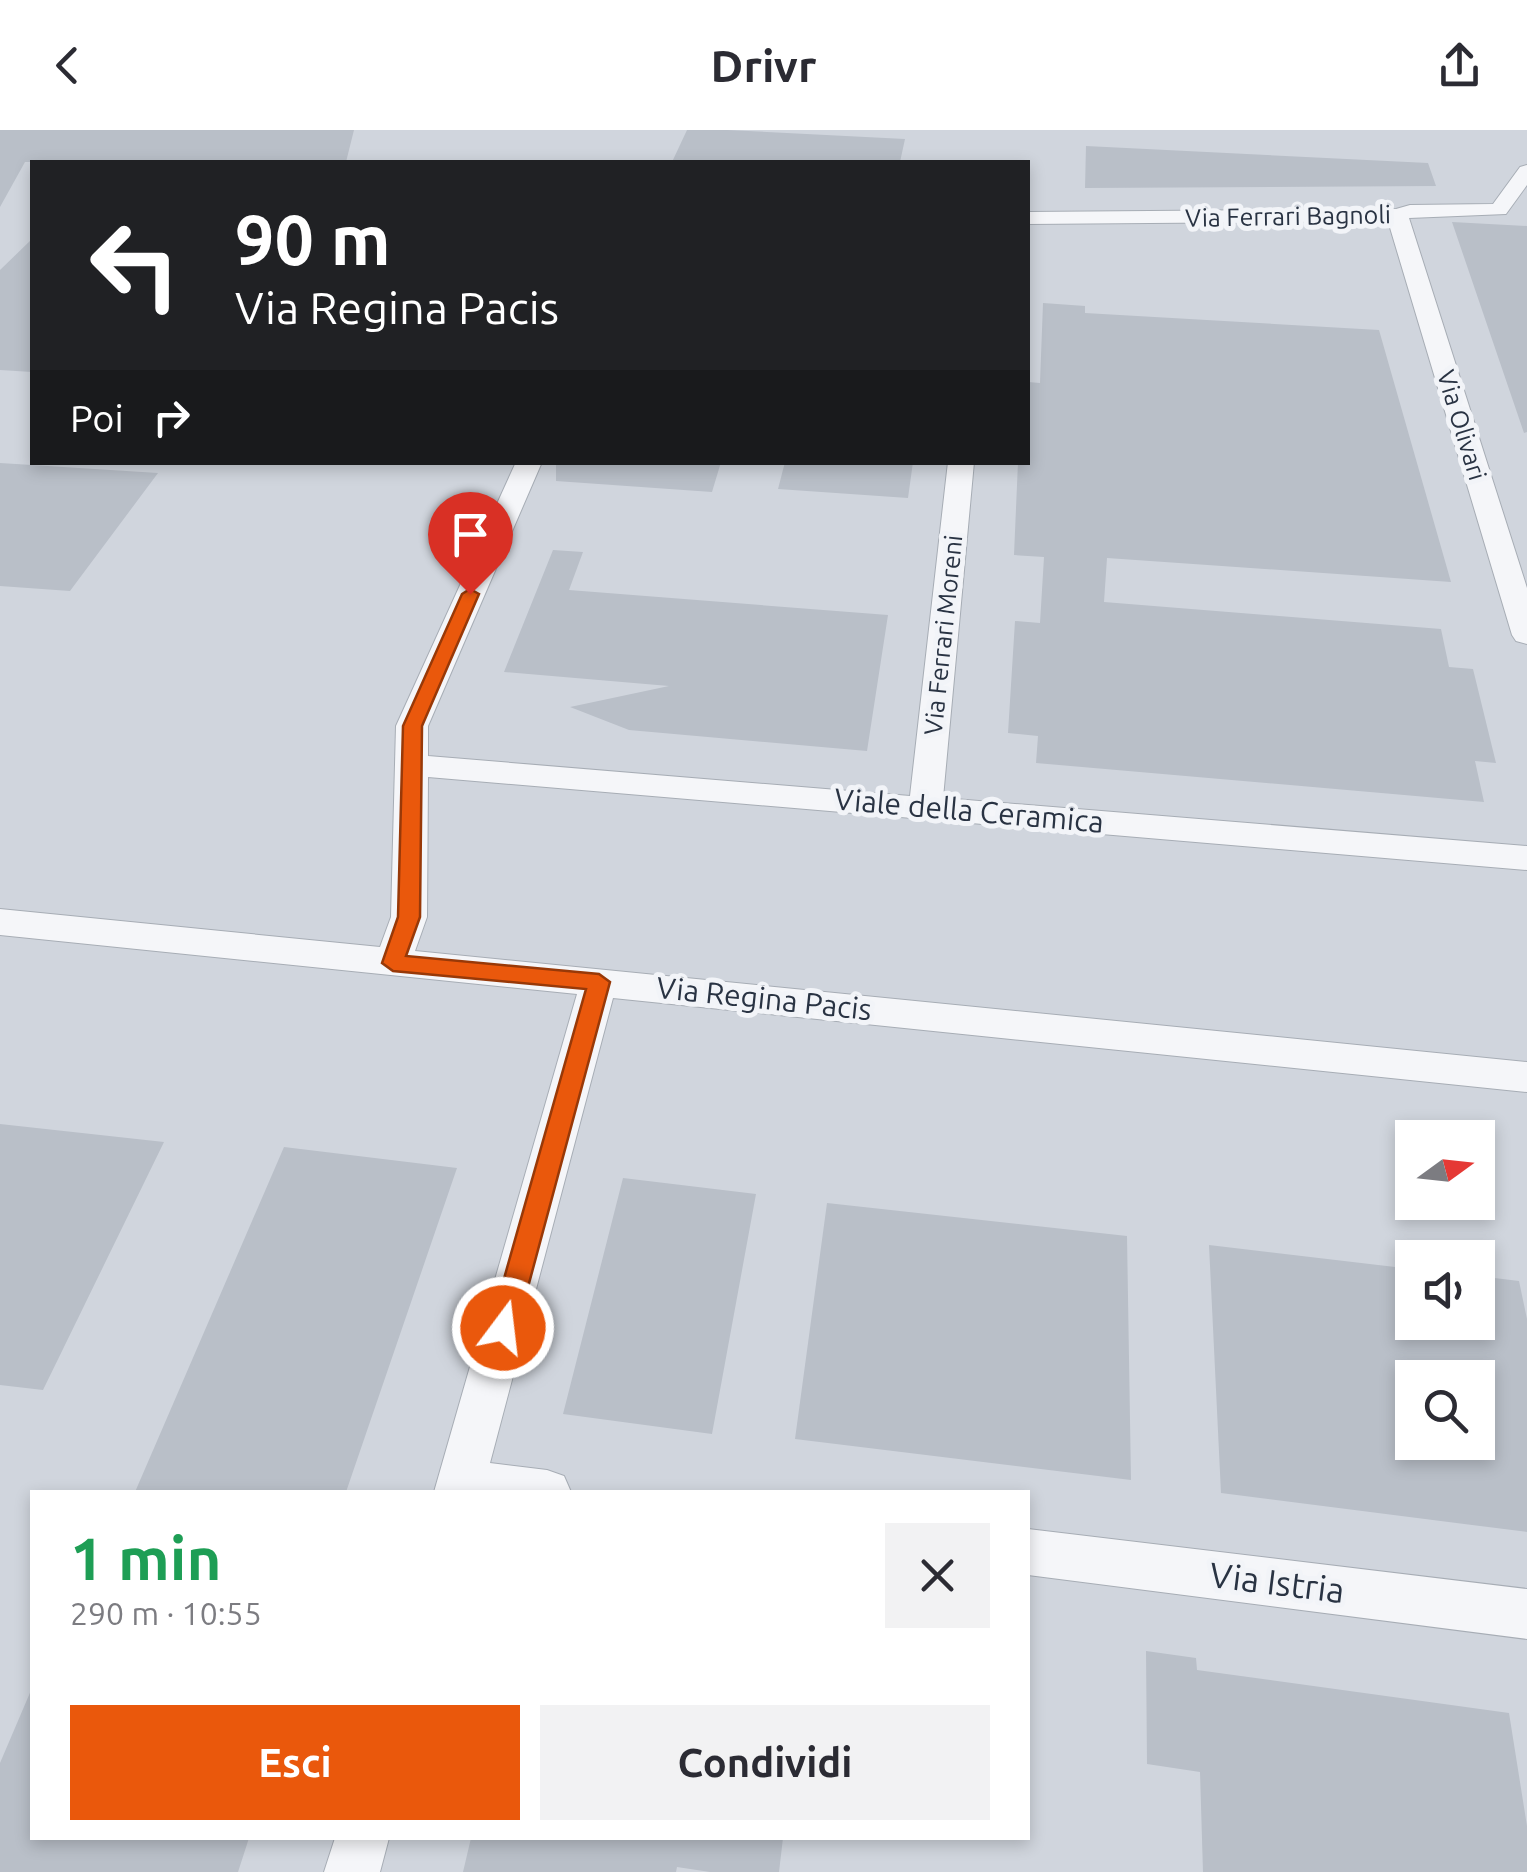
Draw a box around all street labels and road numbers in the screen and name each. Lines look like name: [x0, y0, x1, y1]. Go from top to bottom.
street label: Via Ferrari Bagnoli: [1185, 200, 1391, 232]
street label: Via Olivari: [1432, 366, 1492, 484]
street label: Via Ferrari Moreni: [919, 533, 967, 737]
street label: Viale della Ceramica: [833, 781, 1105, 839]
street label: Via Regina Pacis: [655, 970, 873, 1026]
street label: Via Istria: [1207, 1554, 1347, 1610]

